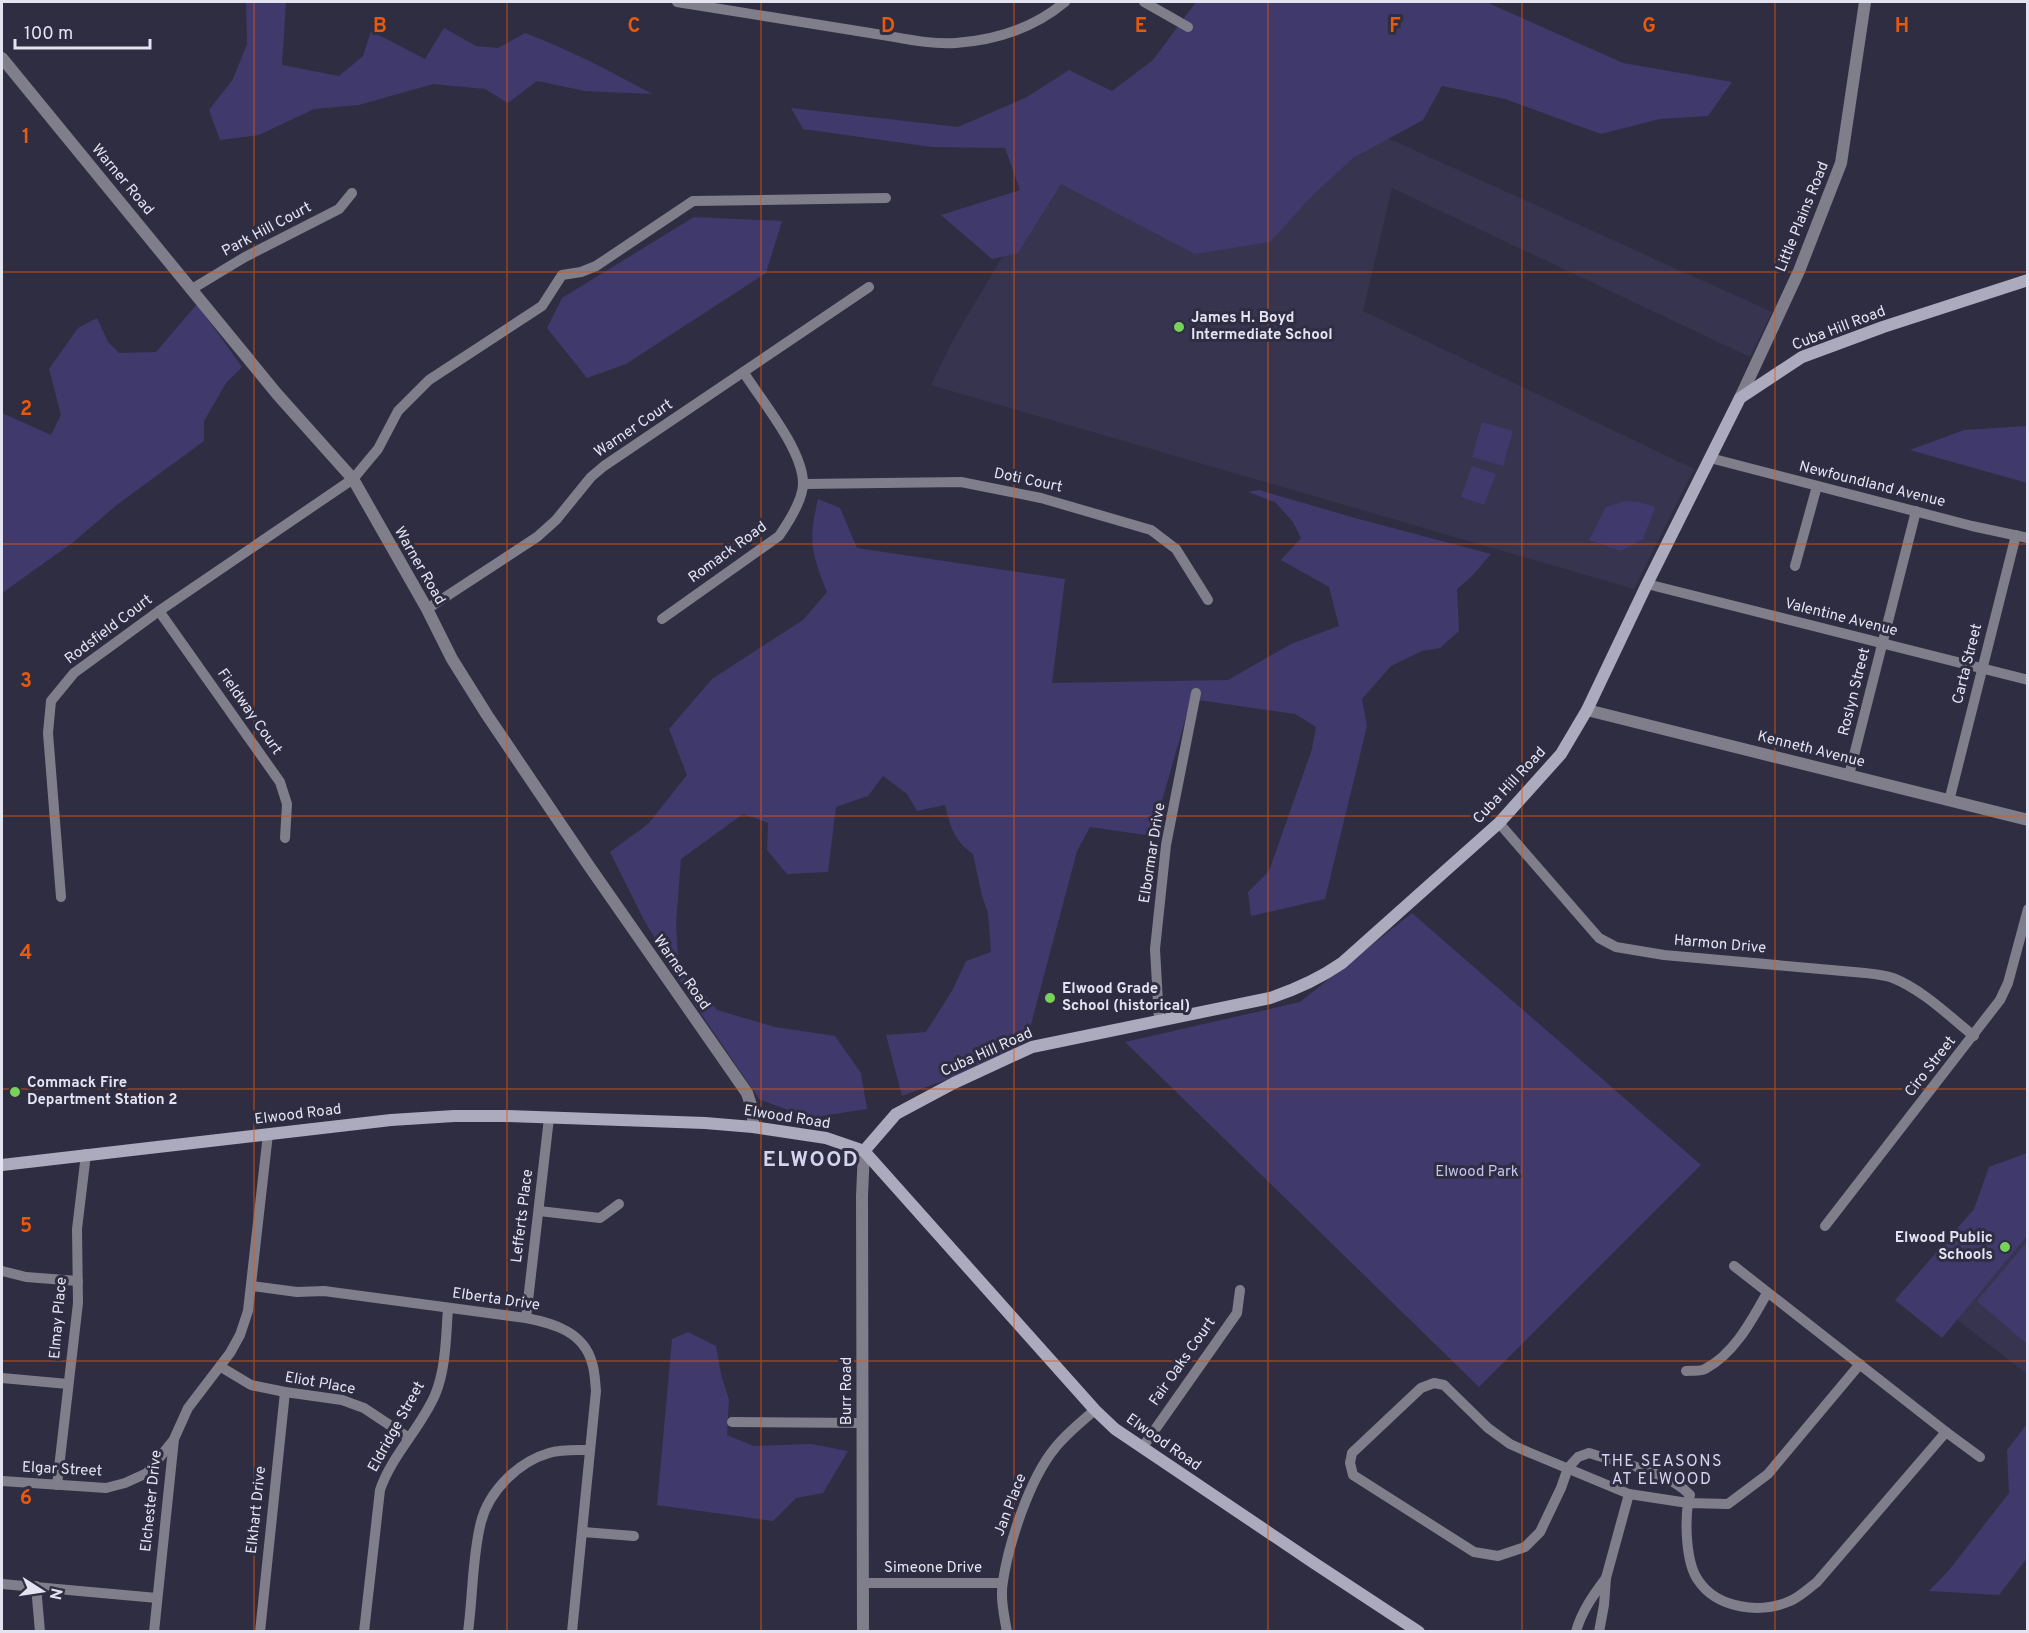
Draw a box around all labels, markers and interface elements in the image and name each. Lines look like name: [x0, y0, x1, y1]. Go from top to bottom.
scale bar: [15, 12, 150, 50]
text: B: [373, 14, 387, 40]
text: C: [628, 14, 640, 40]
text: D: [881, 14, 895, 40]
text: E: [1135, 14, 1147, 40]
text: F: [1389, 14, 1401, 40]
text: G: [1642, 14, 1656, 40]
text: H: [1895, 14, 1909, 40]
text: 100 m: [24, 23, 73, 46]
text: 1: [22, 125, 30, 151]
street label: Warner Road: [87, 141, 157, 219]
street label: Little Plains Road: [1772, 159, 1834, 275]
street label: Park Hill Court: [219, 198, 315, 262]
street label: Cuba Hill Road: [1790, 302, 1888, 356]
place label: James H. Boyd Intermediate School: [1191, 309, 1333, 345]
marker: James H. Boyd Intermediate School: [1172, 320, 1186, 334]
street label: Warner Court: [591, 396, 677, 462]
text: 2: [20, 397, 32, 423]
street label: Newfoundland Avenue: [1797, 458, 1947, 512]
street label: Doti Court: [992, 464, 1064, 498]
street label: Romack Road: [685, 518, 771, 588]
street label: Warner Road: [389, 524, 449, 608]
street label: Rodsfield Court: [61, 591, 157, 669]
street label: Valentine Avenue: [1782, 595, 1900, 641]
street label: Carta Street: [1949, 622, 1987, 706]
street label: Roslyn Street: [1835, 646, 1875, 738]
street label: Fieldway Court: [212, 665, 286, 759]
text: 3: [20, 669, 32, 695]
street label: Kenneth Avenue: [1755, 727, 1867, 773]
street label: Cuba Hill Road: [1469, 743, 1551, 829]
street label: Elbormar Drive: [1136, 801, 1170, 905]
street label: Harmon Drive: [1673, 931, 1767, 959]
street label: Warner Road: [648, 932, 714, 1014]
text: 4: [20, 941, 32, 967]
place label: Elwood Grade School (historical): [1062, 980, 1190, 1016]
marker: Elwood Grade School (historical): [1043, 991, 1057, 1005]
street label: Cuba Hill Road: [938, 1024, 1036, 1082]
street label: Ciro Street: [1901, 1033, 1961, 1101]
place label: Commack Fire Department Station 2: [27, 1074, 178, 1110]
marker: Commack Fire Department Station 2: [8, 1085, 22, 1099]
street label: Elwood Road: [253, 1100, 343, 1130]
street label: Elwood Road: [742, 1102, 832, 1134]
district label: ELWOOD: [763, 1147, 859, 1174]
park label: Elwood Park: [1435, 1163, 1519, 1182]
street label: Lefferts Place: [508, 1168, 538, 1264]
text: 5: [20, 1214, 32, 1240]
place label: Elwood Public Schools: [1895, 1229, 1993, 1265]
marker: Elwood Public Schools: [1998, 1240, 2012, 1254]
street label: Elmay Place: [46, 1276, 72, 1360]
street label: Elberta Drive: [451, 1284, 541, 1316]
street label: Fair Oaks Court: [1146, 1314, 1220, 1410]
street label: Burr Road: [838, 1357, 857, 1425]
street label: Eliot Place: [283, 1368, 357, 1400]
street label: Eldridge Street: [364, 1378, 430, 1476]
street label: Elwood Road: [1122, 1410, 1204, 1476]
street label: Elchester Drive: [137, 1449, 167, 1553]
district label: THE SEASONS AT ELWOOD: [1601, 1452, 1723, 1490]
street label: Elgar Street: [21, 1458, 103, 1482]
street label: Elkhart Drive: [243, 1465, 271, 1555]
street label: Jan Place: [990, 1471, 1032, 1539]
text: 6: [20, 1486, 32, 1512]
street label: Simeone Drive: [884, 1559, 982, 1578]
north arrow: [12, 1561, 72, 1621]
text: N: [44, 1586, 66, 1601]

